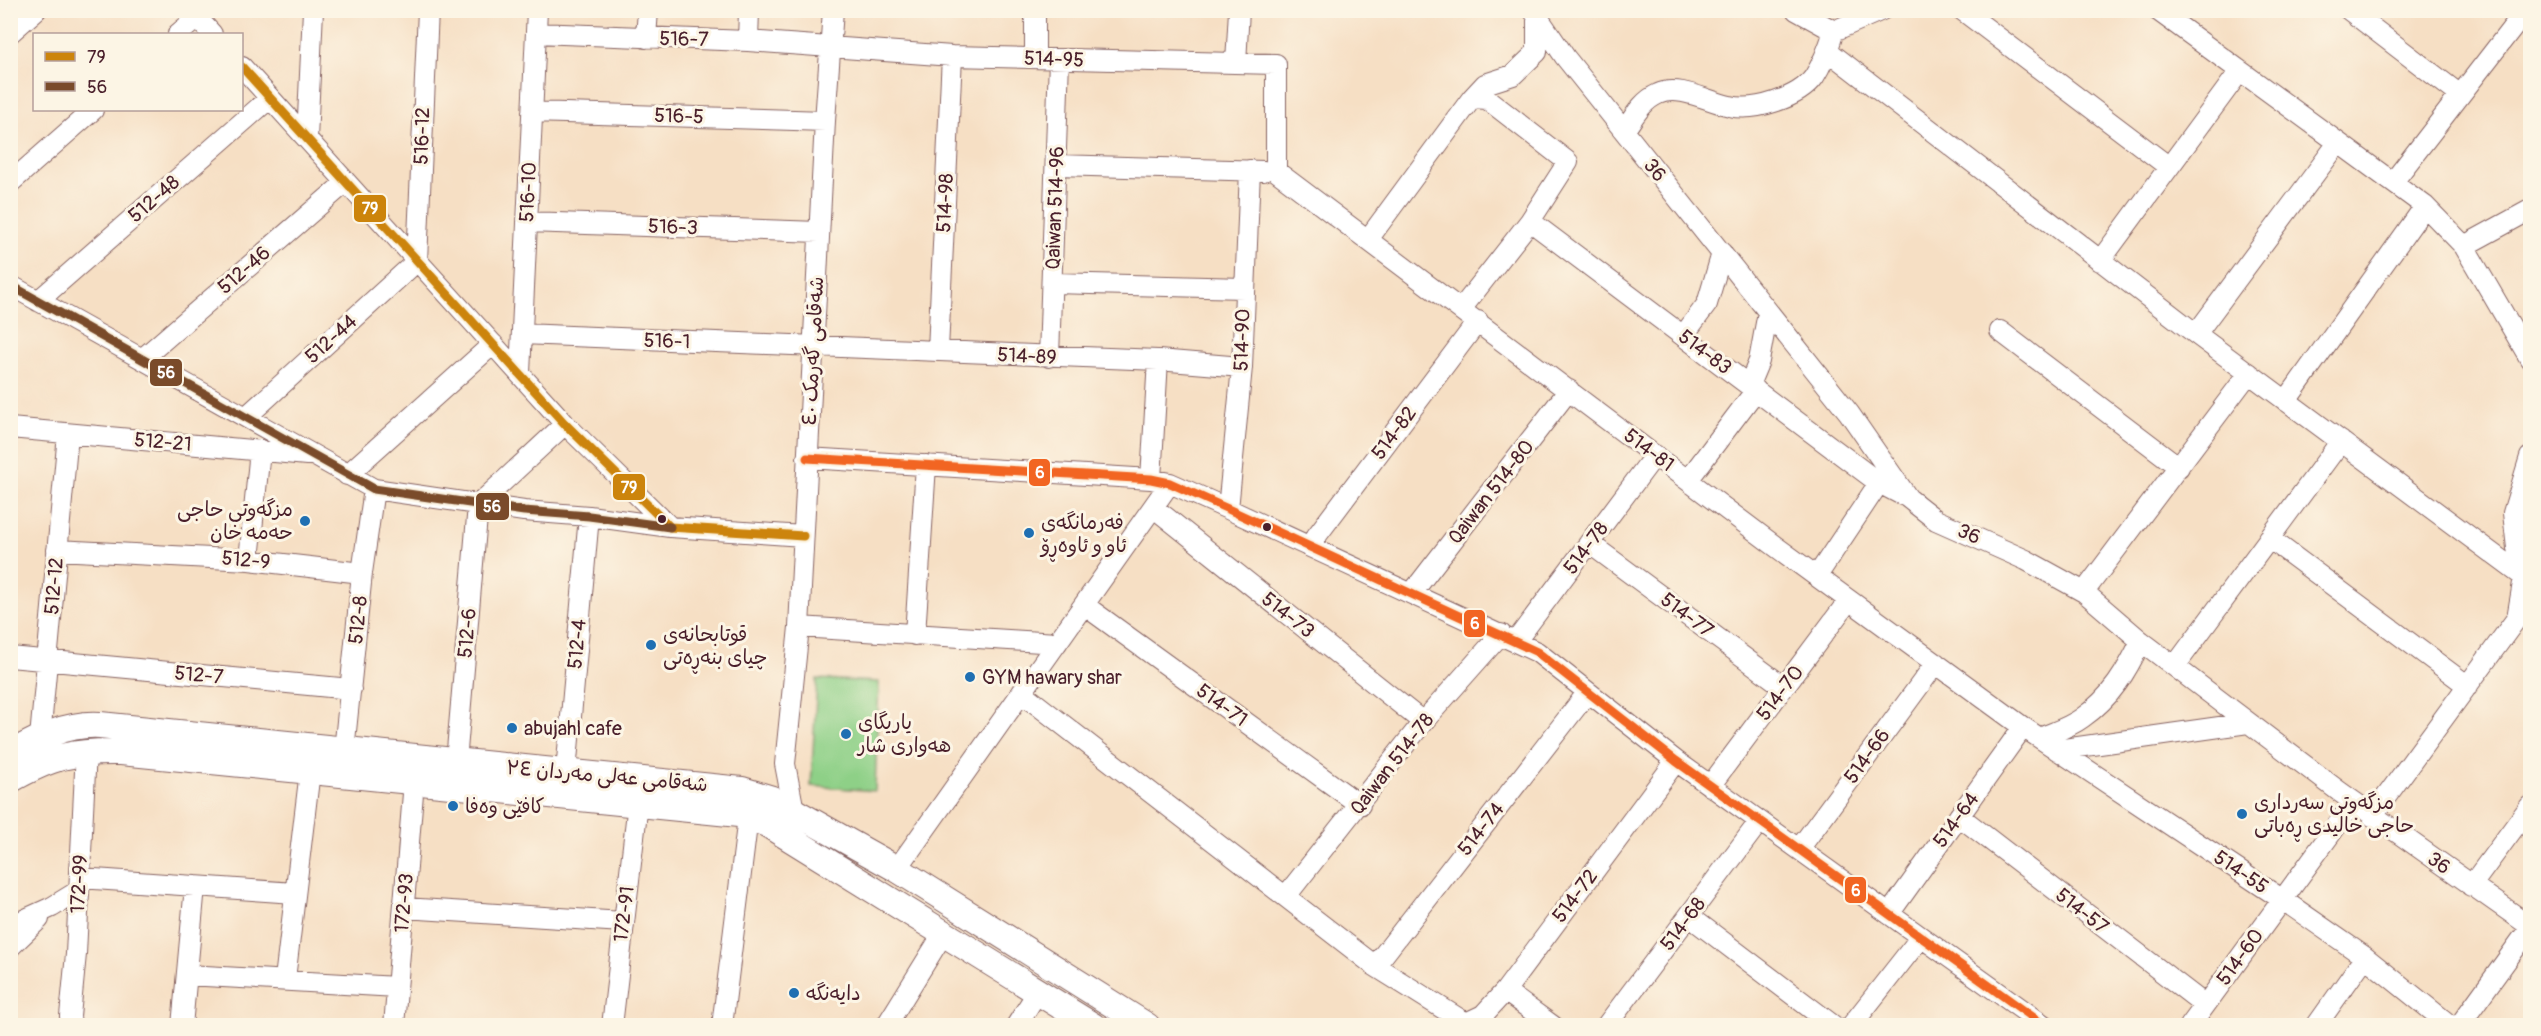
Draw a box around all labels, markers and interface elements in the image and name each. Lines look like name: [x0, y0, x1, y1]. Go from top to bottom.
street label: 516-7: [659, 26, 709, 52]
legend: [33, 33, 243, 111]
street label: 514-95: [1024, 45, 1084, 73]
text: 79: [87, 46, 106, 69]
text: 56: [87, 76, 107, 99]
street label: 516-5: [654, 103, 704, 129]
street label: 516-12: [408, 107, 436, 165]
street label: Qaiwan 514-96: [1040, 146, 1070, 270]
street label: 36: [1638, 153, 1672, 187]
street label: 516-10: [514, 161, 542, 223]
street label: 512-48: [123, 170, 185, 228]
street label: 514-98: [931, 173, 959, 233]
line badge: 79: [353, 194, 387, 223]
text: 79: [362, 199, 378, 219]
street label: 516-3: [648, 214, 698, 240]
street label: 512-46: [213, 240, 275, 300]
street label: شەقامی گەرمک ٤٠: [797, 276, 829, 426]
street label: 514-90: [1228, 308, 1256, 372]
street label: 512-44: [300, 309, 363, 369]
street label: 514-83: [1674, 324, 1736, 380]
street label: 516-1: [643, 328, 691, 354]
street label: 514-89: [997, 342, 1057, 370]
line badge: 56: [149, 358, 183, 387]
text: 56: [157, 363, 175, 383]
street label: 514-82: [1366, 401, 1422, 465]
street label: 514-81: [1619, 423, 1679, 477]
street label: 512-21: [133, 427, 193, 457]
street label: Qaiwan 514-80: [1443, 435, 1539, 549]
line badge: 6: [1028, 458, 1051, 487]
text: 6: [1035, 463, 1045, 483]
line badge: 79: [612, 473, 646, 501]
text: 79: [621, 478, 637, 498]
line badge: 56: [475, 492, 510, 521]
place label: مزگەوتی حاجی حەمە خان: [177, 497, 293, 545]
text: 56: [483, 497, 501, 517]
place label: فەرمانگەی ئاو و ئاوەڕۆ: [1039, 510, 1127, 562]
unlabelled marker: [656, 513, 668, 525]
marker: مزگەوتی حاجی حەمە خان: [298, 514, 312, 528]
street label: 514-78: [1558, 517, 1614, 579]
street label: 36: [1953, 518, 1985, 550]
unlabelled marker: [1261, 521, 1273, 533]
marker: فەرمانگەی ئاو و ئاوەڕۆ: [1022, 526, 1036, 540]
street label: 512-9: [221, 545, 271, 575]
street label: 512-12: [39, 556, 69, 616]
street label: 514-73: [1256, 587, 1320, 643]
street label: 514-77: [1656, 587, 1719, 643]
street label: 512-8: [343, 595, 373, 645]
street label: 512-6: [452, 607, 482, 659]
line badge: 6: [1463, 609, 1486, 638]
text: 6: [1470, 614, 1480, 634]
street label: 512-4: [562, 618, 592, 670]
place label: قوتابحانەی چیای بنەڕەتی: [663, 622, 768, 674]
marker: قوتابحانەی چیای بنەڕەتی: [644, 638, 658, 652]
street label: 512-7: [174, 660, 225, 690]
street label: 514-70: [1751, 660, 1809, 726]
place label: GYM hawary shar: [982, 665, 1122, 690]
marker: GYM hawary shar: [963, 670, 977, 684]
street label: 514-71: [1192, 678, 1252, 732]
street label: Qaiwan 514-78: [1344, 708, 1440, 820]
place label: یاریگای هەواری شار: [856, 710, 951, 758]
place label: abujahl cafe: [524, 716, 622, 741]
marker: abujahl cafe: [505, 721, 519, 735]
street label: 514-66: [1839, 724, 1895, 788]
marker: یاریگای هەواری شار: [839, 727, 853, 741]
street label: شەقامی عەلی مەردان ٣٤: [505, 755, 709, 797]
street label: 514-64: [1928, 787, 1985, 852]
place label: مزگەوتی سەرداری حاجی خالیدی ڕەباتی: [2254, 790, 2414, 842]
place label: کافێی وەفا: [465, 794, 545, 819]
street label: 514-74: [1452, 797, 1510, 861]
marker: کافێی وەفا: [446, 799, 460, 813]
marker: مزگەوتی سەرداری حاجی خالیدی ڕەباتی: [2235, 807, 2249, 821]
street label: 514-55: [2209, 845, 2273, 899]
street label: 36: [2422, 846, 2456, 880]
street label: 172-99: [65, 854, 93, 914]
street label: 514-72: [1547, 864, 1603, 928]
street label: 172-93: [389, 872, 419, 934]
line badge: 6: [1844, 876, 1867, 904]
text: 6: [1851, 881, 1861, 901]
street label: 514-57: [2051, 883, 2114, 940]
street label: 172-91: [608, 885, 640, 943]
street label: 514-68: [1655, 892, 1711, 956]
street label: 514-60: [2211, 924, 2269, 990]
place label: دایەنگە: [806, 981, 861, 1006]
marker: دایەنگە: [787, 986, 801, 1000]

